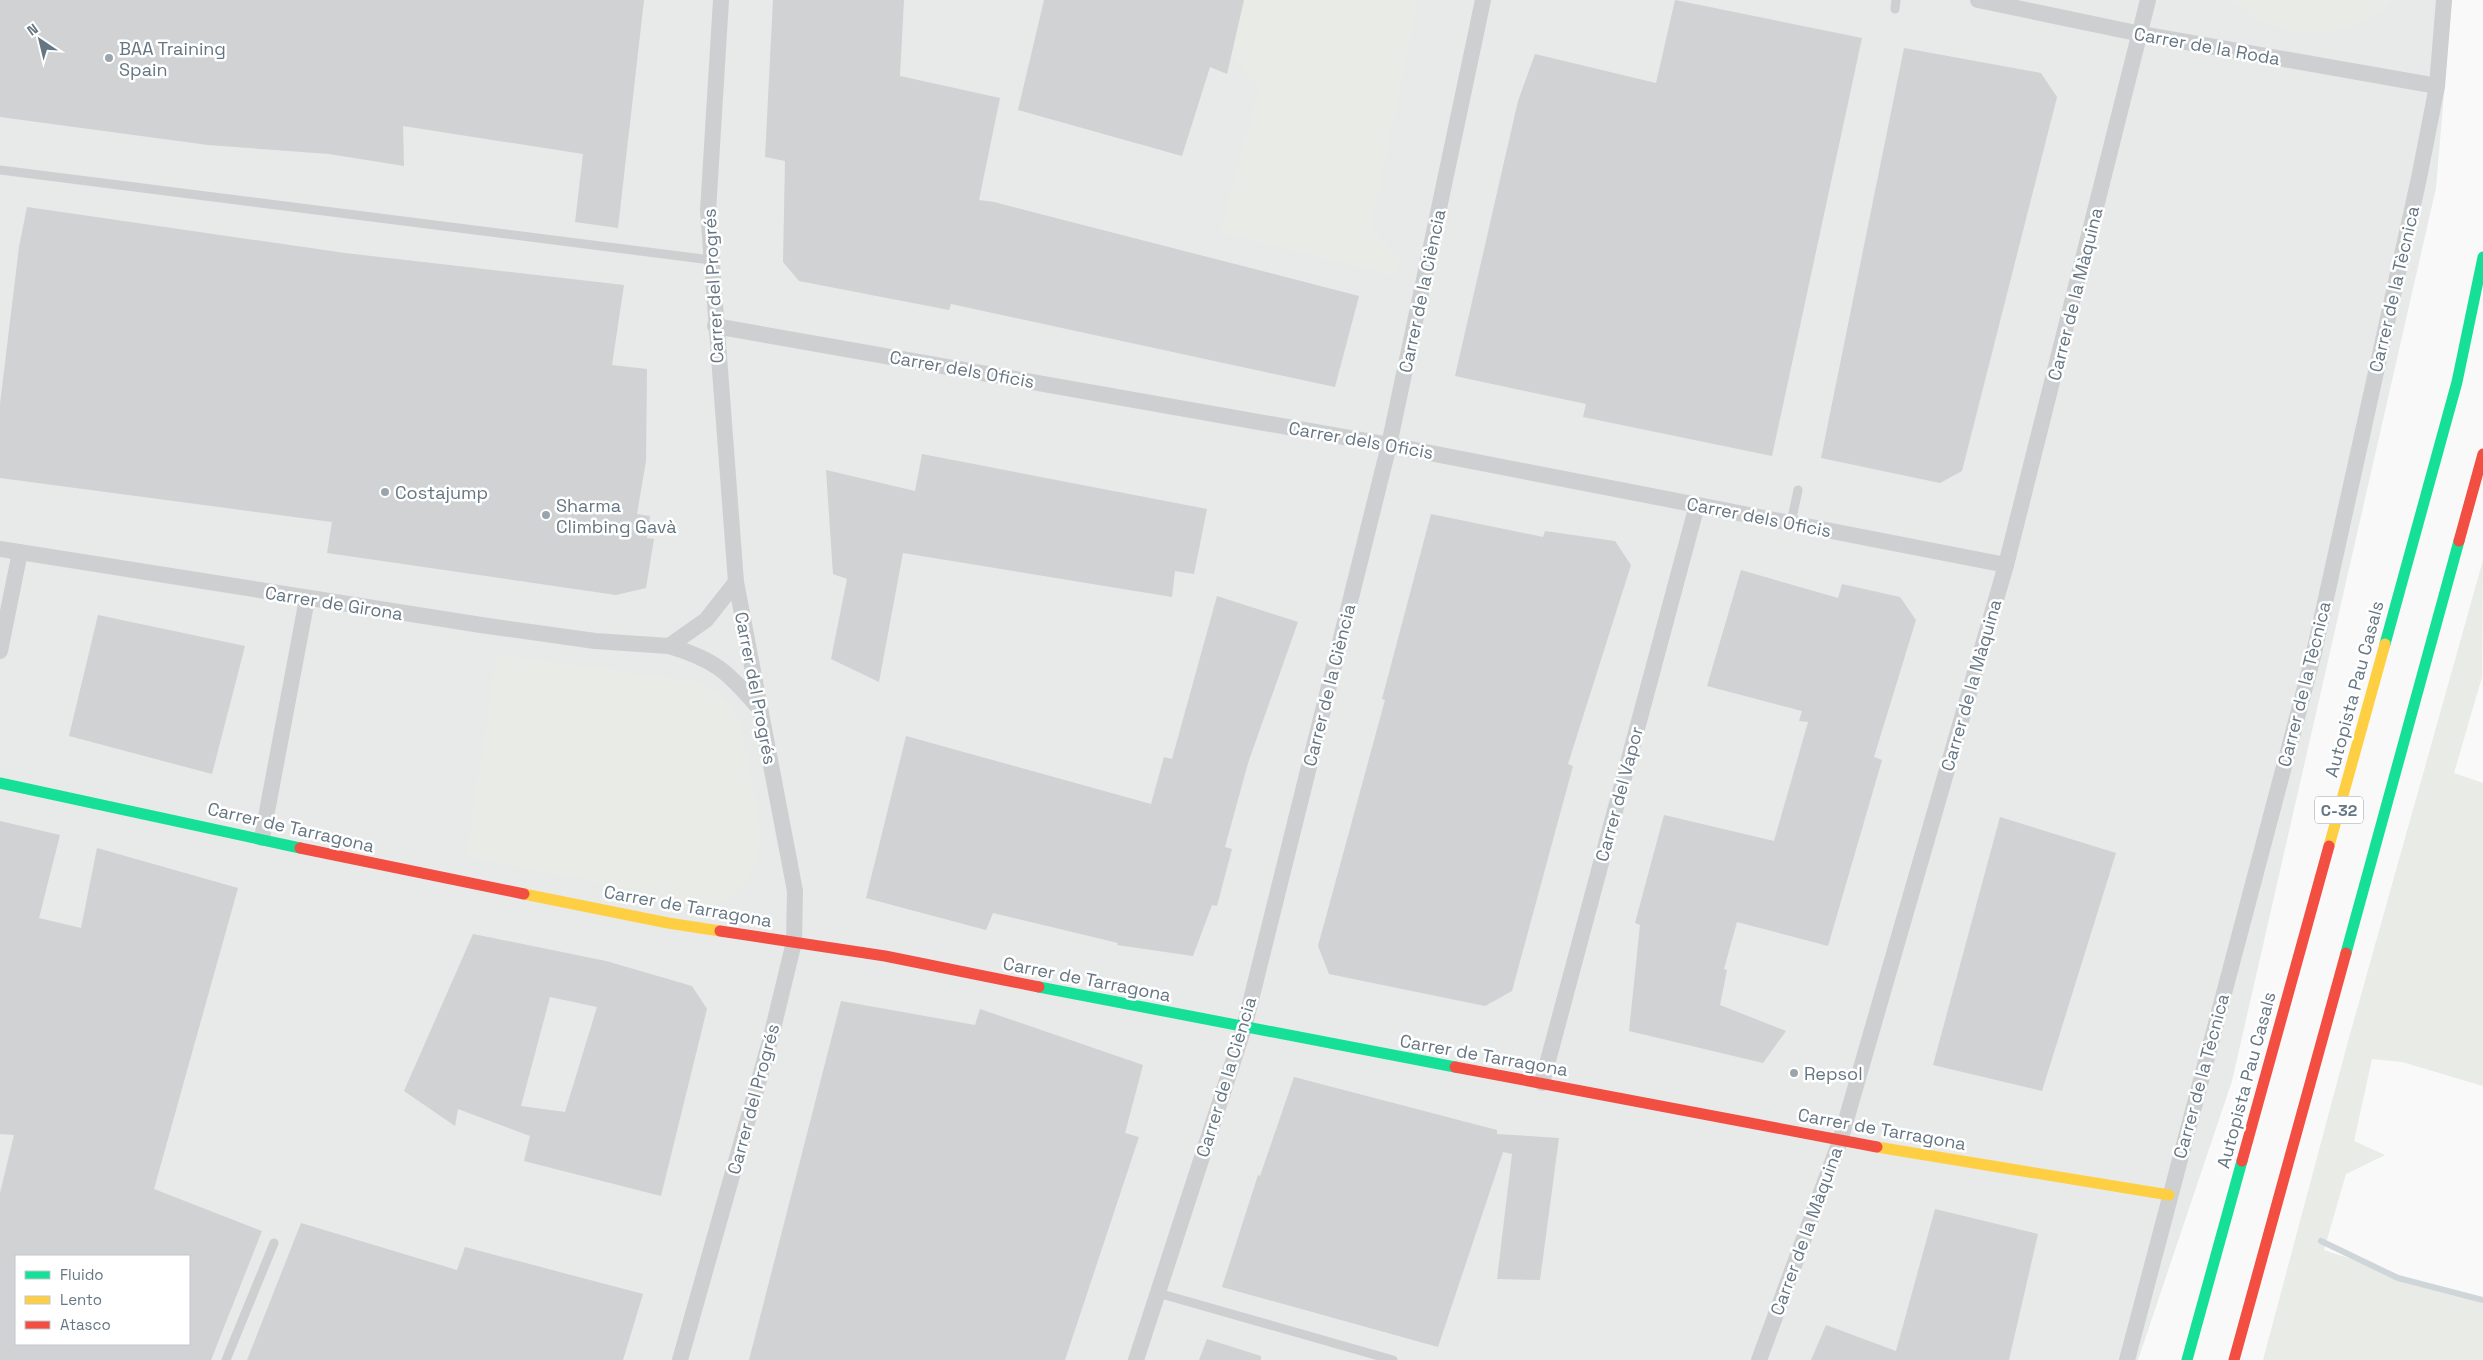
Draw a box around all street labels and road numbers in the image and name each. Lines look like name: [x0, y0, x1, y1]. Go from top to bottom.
street label: Carrer de la Roda: [2132, 22, 2282, 70]
street label: Carrer de la Tècnica: [2364, 204, 2424, 374]
street label: Carrer de la Màquina: [2042, 205, 2108, 383]
street label: Carrer de la Ciència: [1393, 207, 1451, 375]
street label: Carrer del Progrés: [697, 208, 729, 364]
street label: Carrer dels Oficis: [888, 345, 1036, 393]
street label: Carrer dels Oficis: [1287, 416, 1435, 464]
street label: Carrer dels Oficis: [1685, 492, 1833, 542]
street label: Carrer de Girona: [263, 581, 405, 625]
street label: Carrer de la Màquina: [1935, 596, 2007, 774]
street label: Autopista Pau Casals: [2319, 598, 2389, 780]
street label: Carrer de la Tècnica: [2272, 599, 2336, 769]
street label: Carrer de la Ciència: [1298, 601, 1360, 769]
street label: Carrer del Progrés: [730, 610, 782, 766]
street label: Carrer del Vapor: [1590, 724, 1648, 864]
road number: C-32: [2315, 796, 2363, 824]
street label: Carrer de Tarragona: [205, 797, 377, 857]
street label: Carrer de Tarragona: [602, 880, 774, 932]
street label: Carrer de Tarragona: [1001, 951, 1173, 1007]
street label: Autopista Pau Casals: [2211, 989, 2281, 1171]
street label: Carrer de la Tècnica: [2168, 991, 2234, 1161]
street label: Carrer de la Ciència: [1191, 994, 1261, 1160]
street label: Carrer del Progrés: [722, 1021, 784, 1177]
street label: Carrer de Tarragona: [1398, 1029, 1570, 1081]
street label: Carrer de Tarragona: [1796, 1103, 1968, 1155]
street label: Carrer de la Màquina: [1765, 1144, 1847, 1318]

